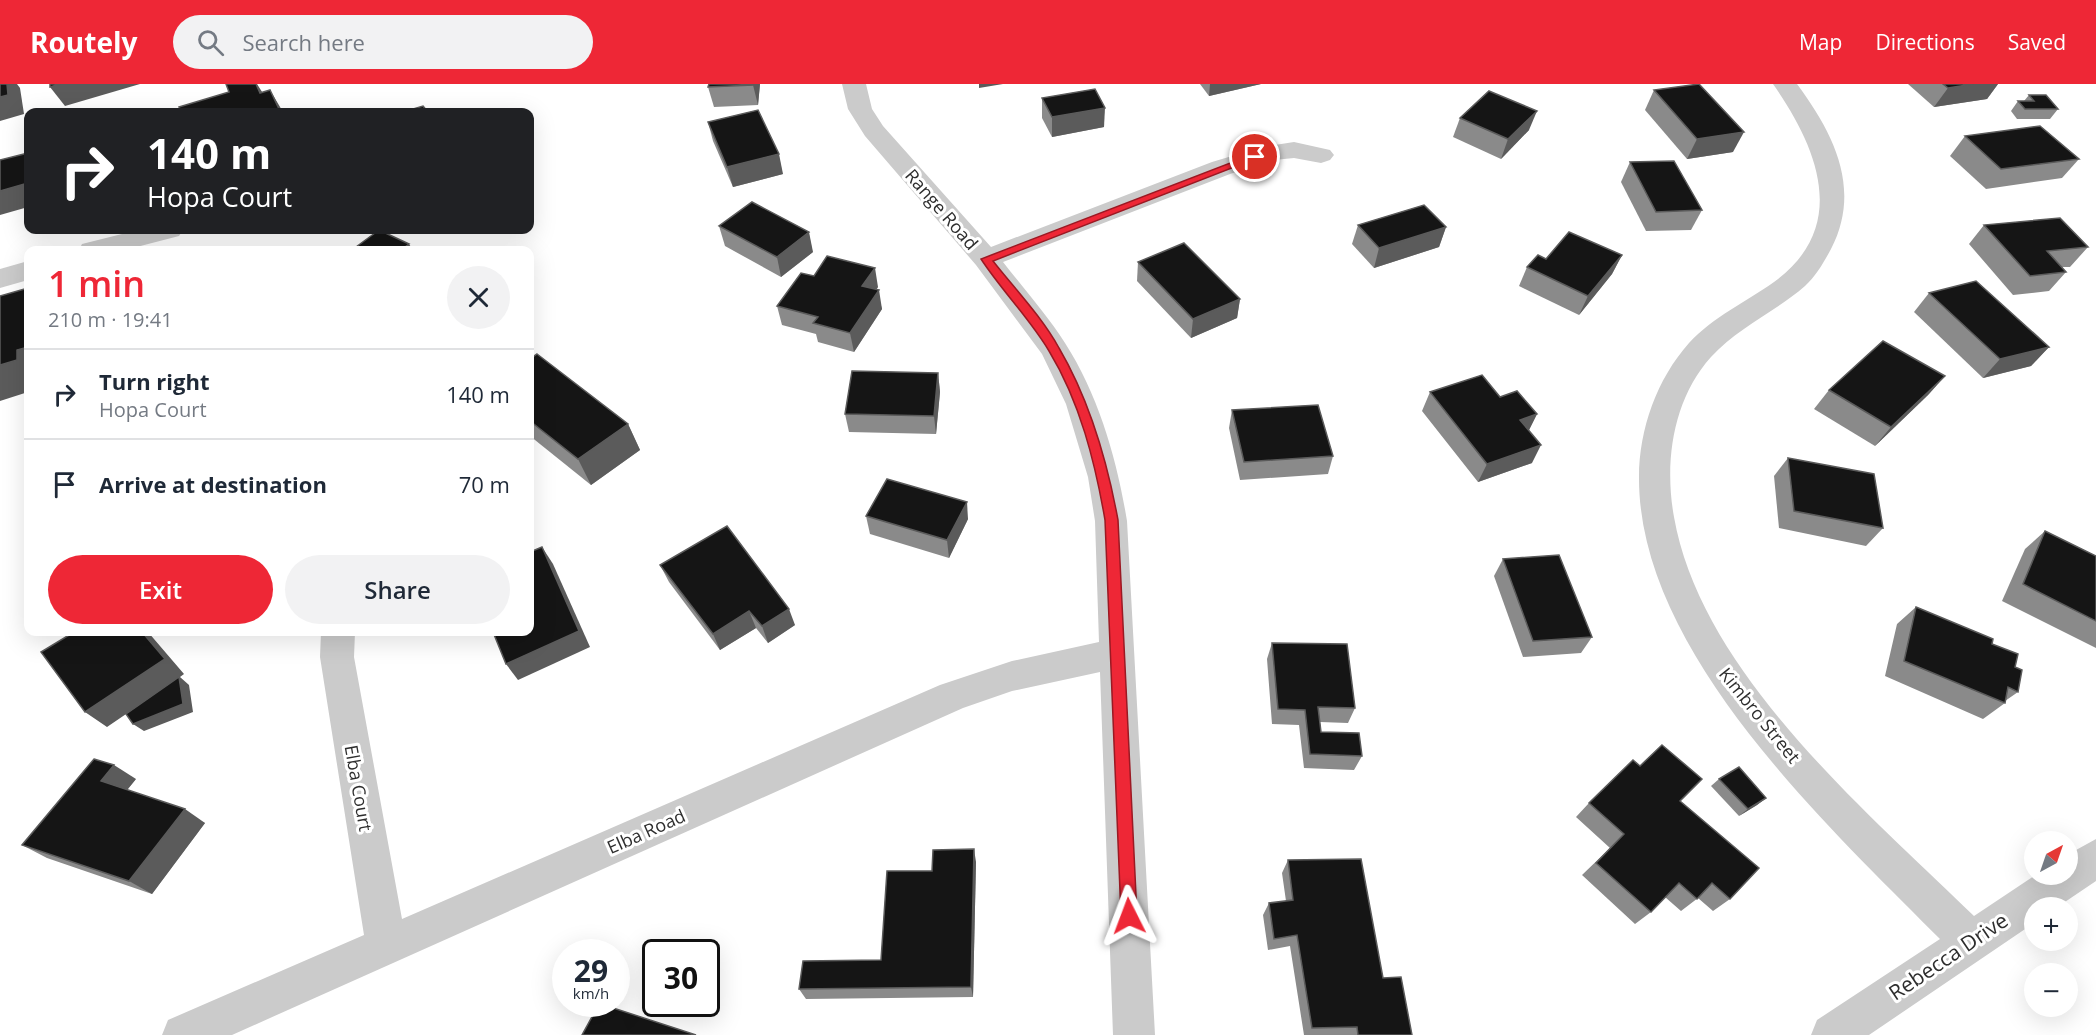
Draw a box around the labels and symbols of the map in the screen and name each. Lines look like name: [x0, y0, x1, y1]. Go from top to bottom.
pin: [1229, 131, 1280, 182]
street label: Range Road: [900, 164, 984, 254]
street label: Kimbro Street: [1714, 662, 1806, 768]
street label: Elba Court: [340, 743, 378, 833]
street label: Elba Road: [603, 803, 689, 859]
north arrow: [2024, 831, 2078, 885]
position arrow: [1097, 884, 1161, 948]
street label: Rebecca Drive: [1883, 906, 2013, 1006]
speed limit sign: 30: [642, 939, 720, 1017]

